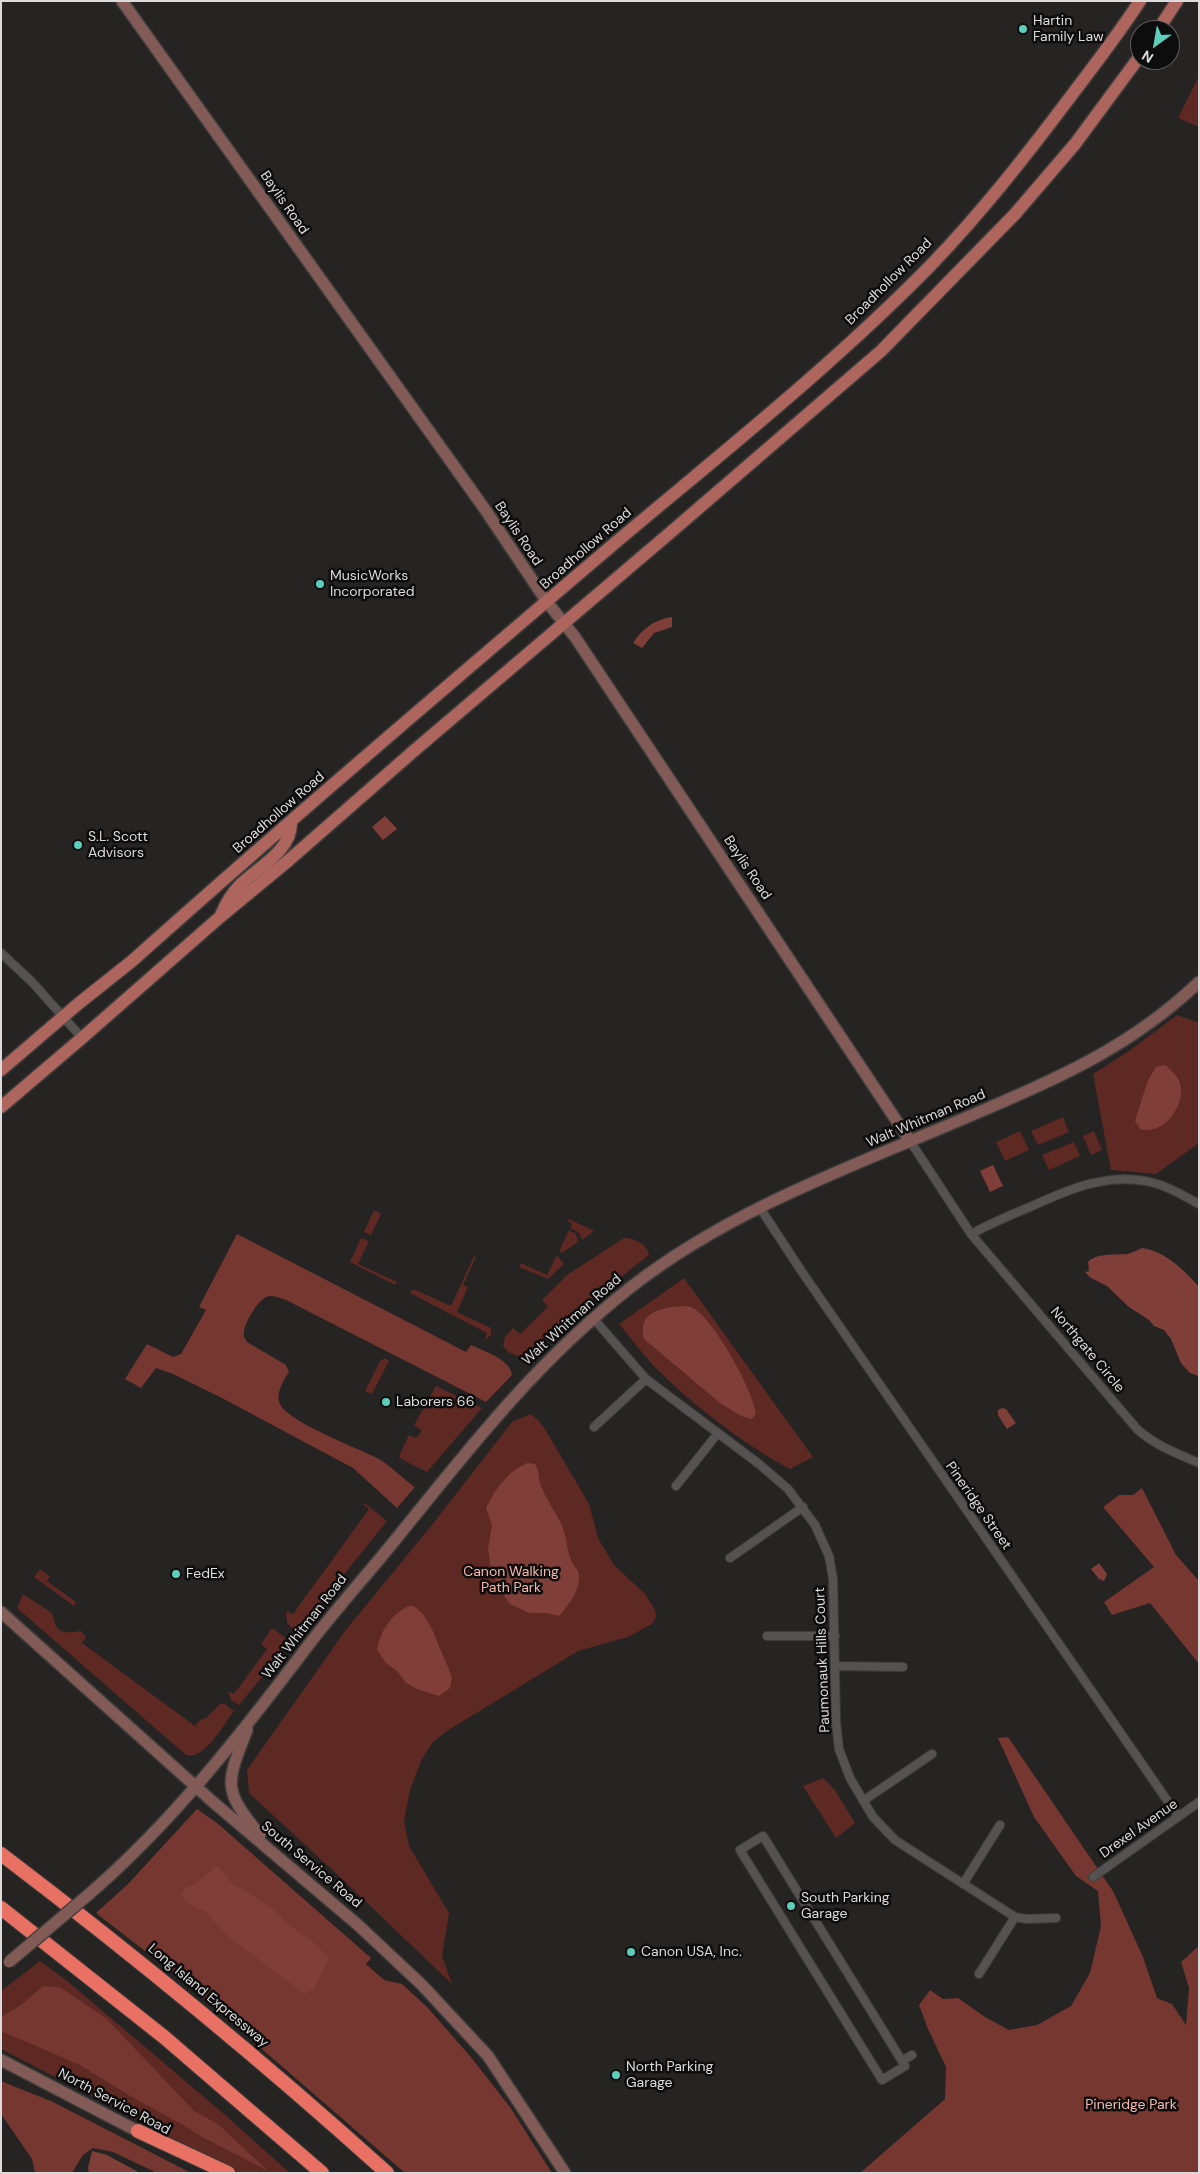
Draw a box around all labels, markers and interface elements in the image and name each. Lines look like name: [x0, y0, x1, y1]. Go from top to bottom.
place label: Hartin Family Law: [1033, 13, 1104, 46]
north arrow: [1130, 20, 1180, 70]
marker: Hartin Family Law: [1017, 23, 1029, 35]
text: N: [1138, 47, 1157, 67]
street label: Baylis Road: [256, 168, 312, 238]
street label: Broadhollow Road: [842, 235, 936, 329]
street label: Baylis Road: [490, 499, 546, 569]
street label: Broadhollow Road: [537, 505, 635, 593]
place label: MusicWorks Incorporated: [330, 568, 414, 600]
marker: MusicWorks Incorporated: [314, 578, 326, 590]
street label: Broadhollow Road: [230, 769, 328, 857]
place label: S.L. Scott Advisors: [88, 829, 148, 862]
street label: Baylis Road: [719, 833, 775, 903]
marker: S.L. Scott Advisors: [72, 839, 84, 851]
street label: Walt Whitman Road: [864, 1086, 988, 1152]
street label: Walt Whitman Road: [519, 1271, 625, 1369]
street label: Northgate Circle: [1046, 1304, 1128, 1396]
place label: Laborers 66: [396, 1394, 474, 1410]
marker: Laborers 66: [380, 1396, 392, 1408]
street label: Pineridge Street: [941, 1459, 1015, 1553]
park label: Canon Walking Path Park: [463, 1564, 559, 1596]
place label: FedEx: [186, 1566, 225, 1582]
marker: FedEx: [170, 1568, 182, 1580]
street label: Walt Whitman Road: [259, 1572, 351, 1682]
street label: Paumonauk Hills Court: [812, 1587, 834, 1733]
street label: Drexel Avenue: [1097, 1796, 1181, 1862]
street label: South Service Road: [257, 1818, 365, 1912]
place label: South Parking Garage: [801, 1890, 890, 1922]
marker: South Parking Garage: [785, 1900, 797, 1912]
street label: Long Island Expressway: [144, 1941, 272, 2051]
place label: Canon USA, Inc.: [641, 1944, 742, 1960]
marker: Canon USA, Inc.: [625, 1946, 637, 1958]
place label: North Parking Garage: [626, 2059, 713, 2092]
street label: North Service Road: [55, 2065, 173, 2139]
marker: North Parking Garage: [610, 2069, 622, 2081]
park label: Pineridge Park: [1085, 2097, 1177, 2113]

